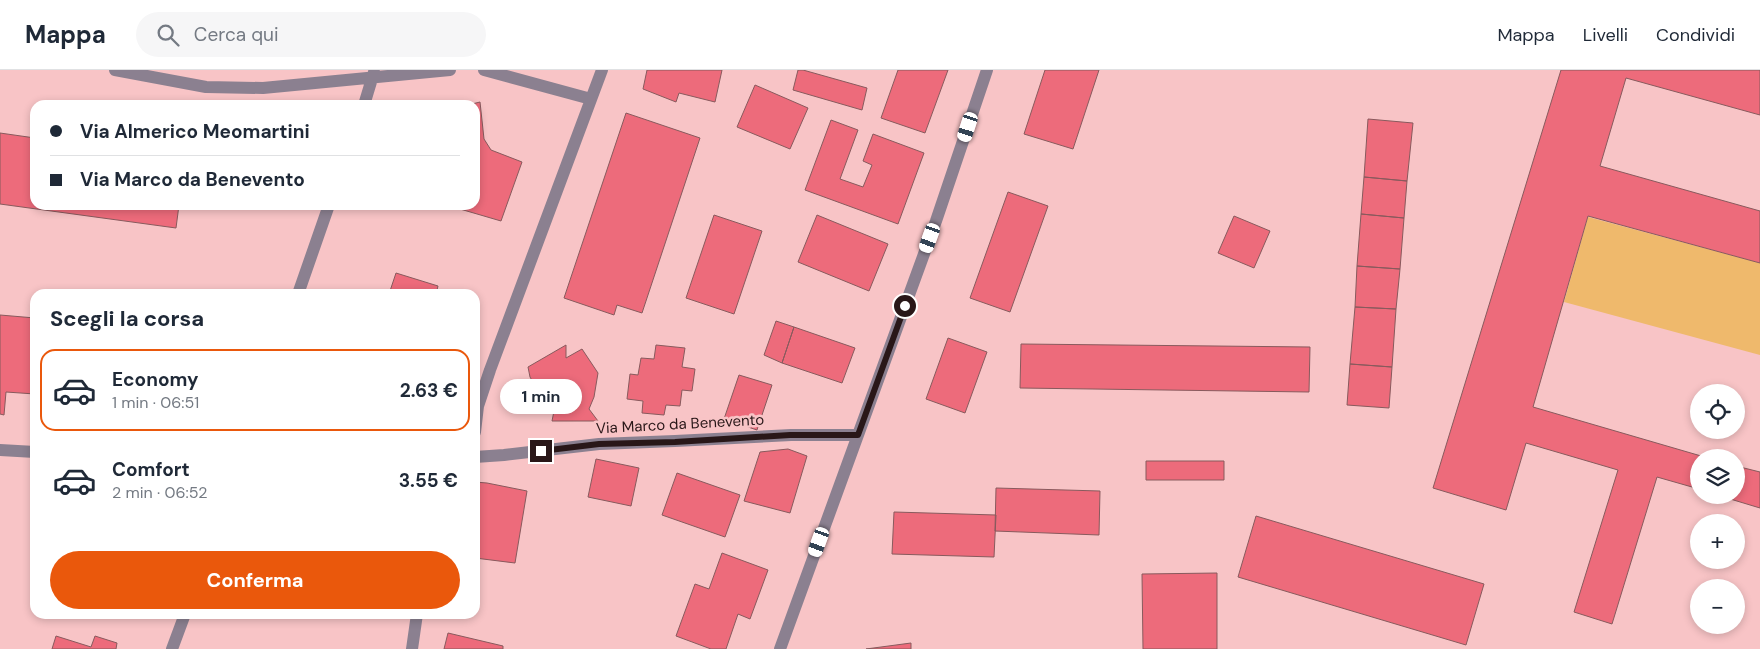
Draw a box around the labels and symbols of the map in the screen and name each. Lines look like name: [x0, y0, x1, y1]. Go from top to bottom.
car: [956, 110, 979, 144]
car: [917, 221, 942, 255]
route start: [894, 295, 916, 317]
callout: 1 min: [500, 378, 582, 414]
street label: Via Marco da Benevento: [595, 410, 765, 438]
route end: [530, 440, 552, 462]
car: [806, 525, 831, 559]

